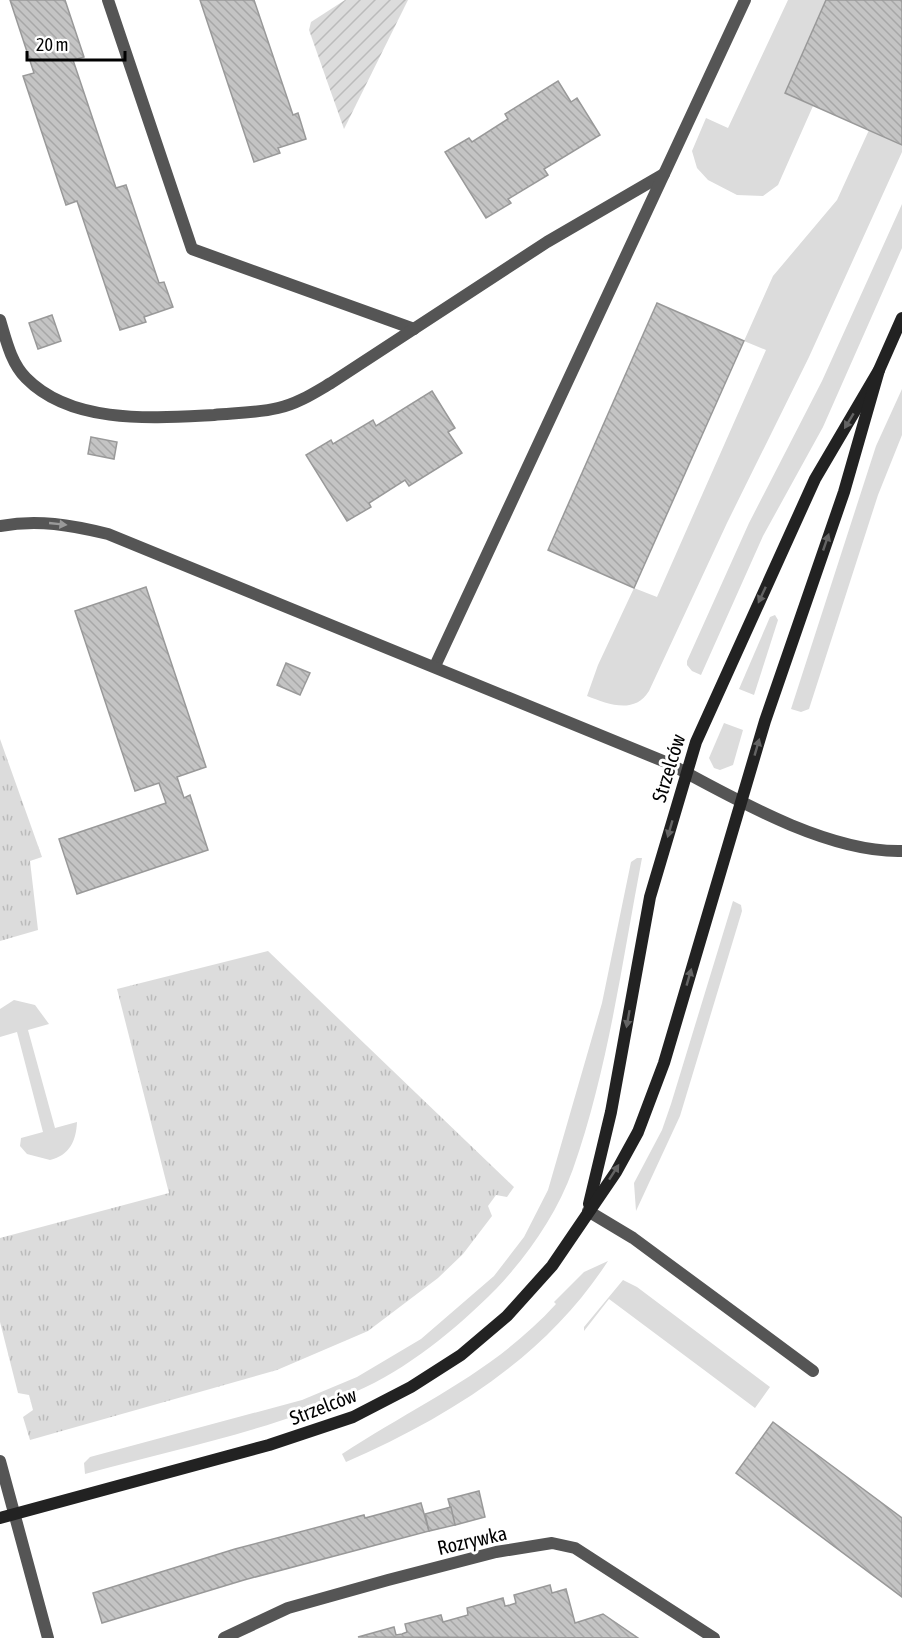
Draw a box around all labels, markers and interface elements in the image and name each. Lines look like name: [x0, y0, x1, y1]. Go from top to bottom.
scale bar: [27, 24, 124, 62]
text: 20 m: [36, 34, 68, 55]
one-way arrow: [844, 413, 854, 430]
one-way arrow: [49, 519, 68, 528]
one-way arrow: [822, 533, 832, 551]
one-way arrow: [757, 586, 766, 603]
street label: Strzelców: [647, 731, 689, 805]
one-way arrow: [753, 738, 762, 756]
one-way arrow: [665, 820, 674, 838]
one-way arrow: [685, 968, 694, 986]
one-way arrow: [623, 1010, 632, 1029]
one-way arrow: [609, 1164, 620, 1181]
street label: Strzelców: [286, 1383, 360, 1429]
street label: Rozrywka: [435, 1521, 509, 1559]

